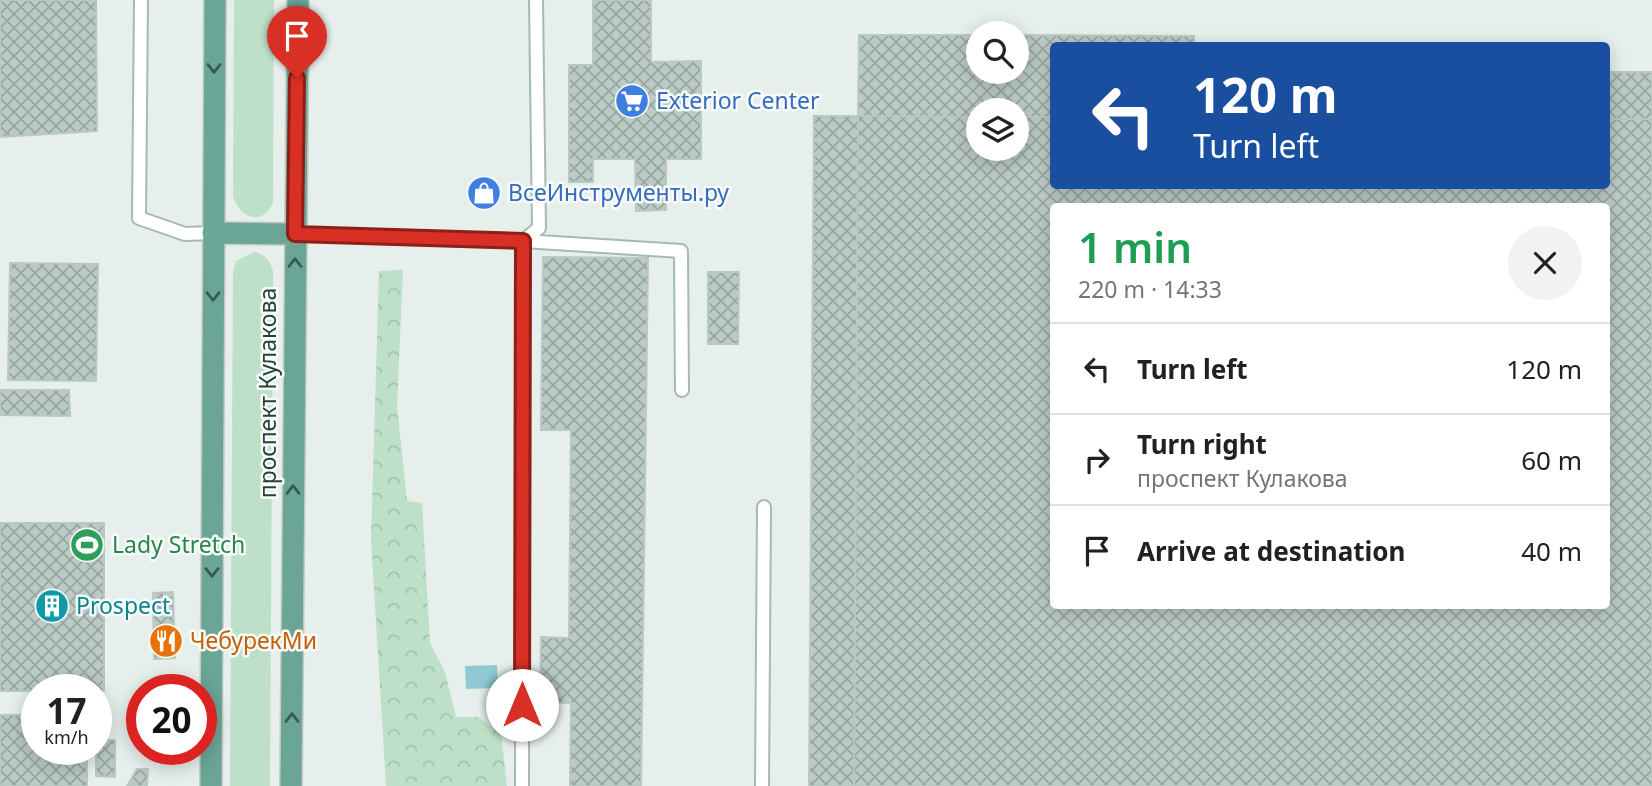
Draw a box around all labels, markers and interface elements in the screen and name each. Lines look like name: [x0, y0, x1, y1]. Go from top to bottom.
pin: [267, 6, 327, 78]
icon: arrive: [278, 17, 316, 55]
map controls: [966, 21, 1029, 161]
button: search: [966, 21, 1029, 84]
text: 120 m: [1193, 61, 1338, 127]
one-way arrow: [206, 63, 222, 74]
icon: left: [1078, 70, 1169, 161]
supermarket icon: Exterior Center: [613, 82, 651, 120]
place label: Exterior Center: [656, 84, 820, 116]
button: layers: [966, 98, 1029, 161]
text: Turn left: [1193, 124, 1319, 167]
shop icon: ВсеИнструменты.ру: [465, 174, 503, 212]
place label: ВсеИнструменты.ру: [508, 176, 729, 208]
text: 1 min: [1078, 218, 1192, 275]
button: close: [1508, 226, 1582, 300]
one-way arrow: [287, 257, 302, 268]
text: 220 m · 14:33: [1078, 273, 1222, 305]
street label: проспект Кулакова: [251, 288, 283, 498]
one-way arrow: [205, 291, 221, 301]
icon: left: [1078, 350, 1116, 388]
text: Turn left: [1137, 351, 1248, 387]
text: 120 m: [1506, 351, 1582, 387]
text: Turn right: [1137, 426, 1267, 462]
icon: right: [1078, 441, 1116, 479]
text: 60 m: [1521, 442, 1582, 478]
text: проспект Кулакова: [1137, 462, 1348, 494]
one-way arrow: [285, 485, 301, 495]
sports icon: Lady Stretch: [68, 526, 106, 564]
place label: Lady Stretch: [112, 528, 245, 560]
icon: arrive: [1078, 532, 1116, 570]
text: Arrive at destination: [1137, 533, 1406, 569]
text: 40 m: [1521, 533, 1582, 569]
one-way arrow: [204, 567, 220, 578]
building icon: Prospect: [33, 587, 71, 625]
place label: Prospect: [76, 589, 170, 621]
restaurant icon: ЧебурекМи: [147, 622, 185, 660]
place label: ЧебурекМи: [190, 624, 317, 656]
position arrow: [485, 668, 559, 742]
speed limit sign: 20: [126, 674, 217, 765]
text: 17: [46, 687, 87, 734]
one-way arrow: [284, 712, 300, 723]
text: km/h: [44, 725, 89, 749]

